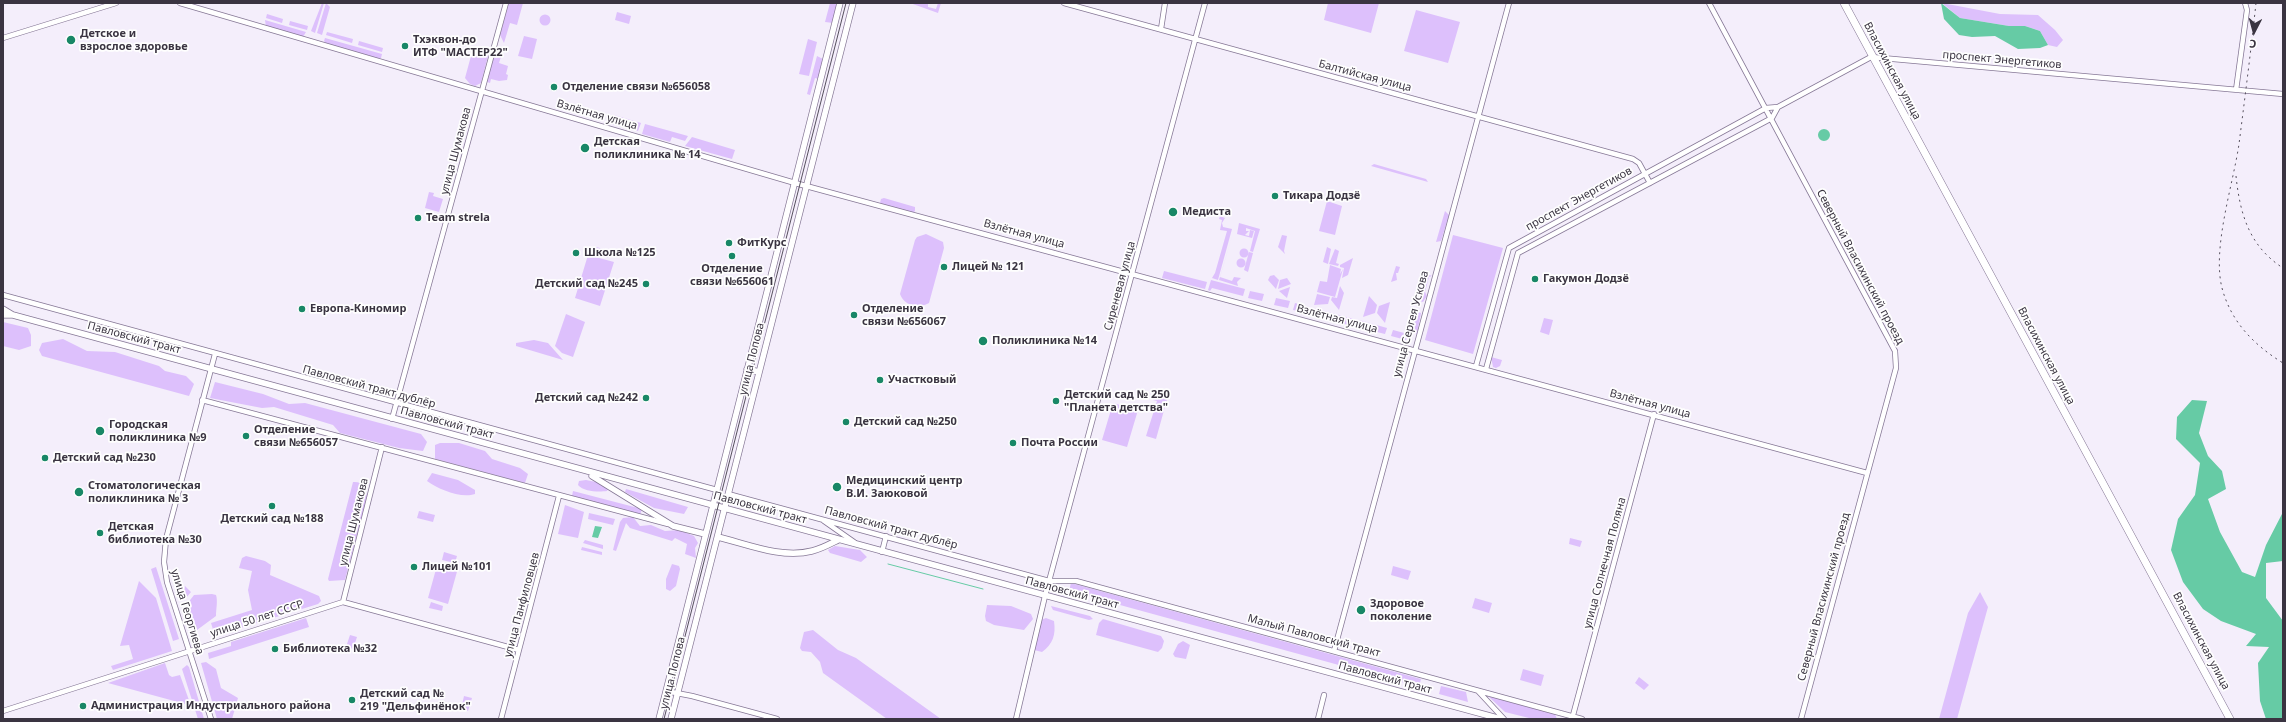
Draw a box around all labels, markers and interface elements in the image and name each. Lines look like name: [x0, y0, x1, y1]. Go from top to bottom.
north arrow: [2234, 12, 2274, 52]
street label: Власихинская улица: [1861, 20, 1923, 122]
place label: Детское и взрослое здоровье: [80, 27, 188, 53]
place label: Тхэквон-до ИТФ "МАСТЕР22": [413, 33, 508, 59]
marker: Детское и взрослое здоровье: [65, 34, 77, 46]
text: С: [2248, 37, 2257, 52]
marker: Тхэквон-до ИТФ "МАСТЕР22": [400, 41, 410, 51]
street label: проспект Энергетиков: [1942, 48, 2062, 72]
street label: Балтийская улица: [1317, 57, 1413, 95]
place label: Отделение связи №656058: [562, 80, 710, 94]
marker: Отделение связи №656058: [549, 82, 559, 92]
street label: Взлётная улица: [555, 97, 639, 133]
street label: улица Шумакова: [438, 106, 474, 196]
place label: Детская поликлиника № 14: [594, 135, 701, 161]
marker: Детская поликлиника № 14: [579, 142, 591, 154]
street label: проспект Энергетиков: [1524, 164, 1634, 234]
street label: Северный Власихинский проезд: [1813, 187, 1907, 347]
place label: Тикара Додзё: [1283, 189, 1360, 203]
marker: Тикара Додзё: [1270, 191, 1280, 201]
place label: Медиста: [1182, 205, 1231, 219]
marker: Медиста: [1167, 206, 1179, 218]
place label: Team strela: [426, 211, 490, 225]
marker: Team strela: [413, 213, 423, 223]
street label: Взлётная улица: [982, 217, 1066, 251]
place label: ФитКурс: [737, 236, 786, 250]
marker: ФитКурс: [724, 238, 734, 248]
street label: Сиреневая улица: [1102, 240, 1138, 332]
place label: Школа №125: [584, 246, 656, 260]
marker: Школа №125: [571, 248, 581, 258]
marker: Отделение связи №656061: [727, 251, 737, 261]
place label: Лицей № 121: [952, 260, 1024, 274]
place label: Отделение связи №656061: [690, 262, 774, 288]
marker: Лицей № 121: [939, 262, 949, 272]
street label: улица Сергея Ускова: [1390, 269, 1432, 379]
place label: Гакумон Додзё: [1543, 272, 1629, 286]
marker: Гакумон Додзё: [1530, 274, 1540, 284]
place label: Детский сад №245: [535, 277, 638, 291]
marker: Детский сад №245: [641, 279, 651, 289]
place label: Европа-Киномир: [310, 302, 406, 316]
place label: Отделение связи №656067: [862, 302, 946, 328]
street label: Взлётная улица: [1295, 302, 1379, 336]
marker: Европа-Киномир: [297, 304, 307, 314]
street label: Власихинская улица: [2015, 305, 2077, 407]
marker: Отделение связи №656067: [849, 310, 859, 320]
street label: Павловский тракт: [86, 319, 182, 357]
street label: улица Попова: [737, 321, 767, 397]
place label: Поликлиника №14: [992, 334, 1097, 348]
marker: Поликлиника №14: [977, 335, 989, 347]
street label: Павловский тракт дублёр: [301, 363, 437, 411]
place label: Участковый: [888, 373, 957, 387]
marker: Участковый: [875, 375, 885, 385]
street label: Взлётная улица: [1608, 387, 1692, 421]
place label: Детский сад № 250 "Планета детства": [1064, 388, 1170, 414]
place label: Детский сад №242: [535, 391, 638, 405]
marker: Детский сад №242: [641, 393, 651, 403]
marker: Детский сад № 250 "Планета детства": [1051, 396, 1061, 406]
street label: Павловский тракт: [399, 404, 495, 442]
place label: Детский сад №250: [854, 415, 957, 429]
marker: Детский сад №250: [841, 417, 851, 427]
place label: Городская поликлиника №9: [109, 418, 206, 444]
place label: Отделение связи №656057: [254, 423, 338, 449]
marker: Городская поликлиника №9: [94, 425, 106, 437]
marker: Отделение связи №656057: [241, 431, 251, 441]
place label: Почта России: [1021, 436, 1098, 450]
marker: Почта России: [1008, 438, 1018, 448]
place label: Детский сад №230: [53, 451, 156, 465]
marker: Детский сад №230: [40, 453, 50, 463]
place label: Медицинский центр В.И. Заюковой: [846, 474, 962, 500]
street label: улица Шумакова: [337, 477, 371, 567]
place label: Стоматологическая поликлиника № 3: [88, 479, 201, 505]
marker: Медицинский центр В.И. Заюковой: [831, 481, 843, 493]
marker: Стоматологическая поликлиника № 3: [73, 486, 85, 498]
street label: Павловский тракт: [712, 489, 808, 527]
street label: улица Солнечная Поляна: [1581, 496, 1629, 630]
marker: Детский сад №188: [267, 501, 277, 511]
street label: Павловский тракт дублёр: [823, 504, 959, 552]
street label: Северный Власихинский проезд: [1795, 511, 1853, 683]
place label: Детский сад №188: [221, 512, 323, 526]
place label: Детская библиотека №30: [108, 520, 202, 546]
marker: Детская библиотека №30: [95, 528, 105, 538]
street label: улица Панфиловцев: [502, 551, 542, 659]
place label: Лицей №101: [422, 560, 492, 574]
marker: Лицей №101: [409, 562, 419, 572]
street label: улица Георгиева: [168, 568, 206, 656]
street label: Павловский тракт: [1024, 574, 1120, 612]
street label: Власихинская улица: [2170, 590, 2232, 692]
place label: Здоровое поколение: [1370, 597, 1432, 623]
street label: улица 50 лет СССР: [209, 598, 305, 640]
marker: Здоровое поколение: [1355, 604, 1367, 616]
street label: Малый Павловский тракт: [1246, 612, 1382, 660]
street label: улица Попова: [658, 635, 688, 711]
place label: Библиотека №32: [283, 642, 377, 656]
marker: Библиотека №32: [270, 644, 280, 654]
street label: Павловский тракт: [1337, 659, 1433, 697]
place label: Детский сад № 219 "Дельфинёнок": [360, 687, 471, 713]
marker: Детский сад № 219 "Дельфинёнок": [347, 695, 357, 705]
place label: Администрация Индустриального района: [91, 699, 331, 713]
marker: Администрация Индустриального района: [78, 701, 88, 711]

